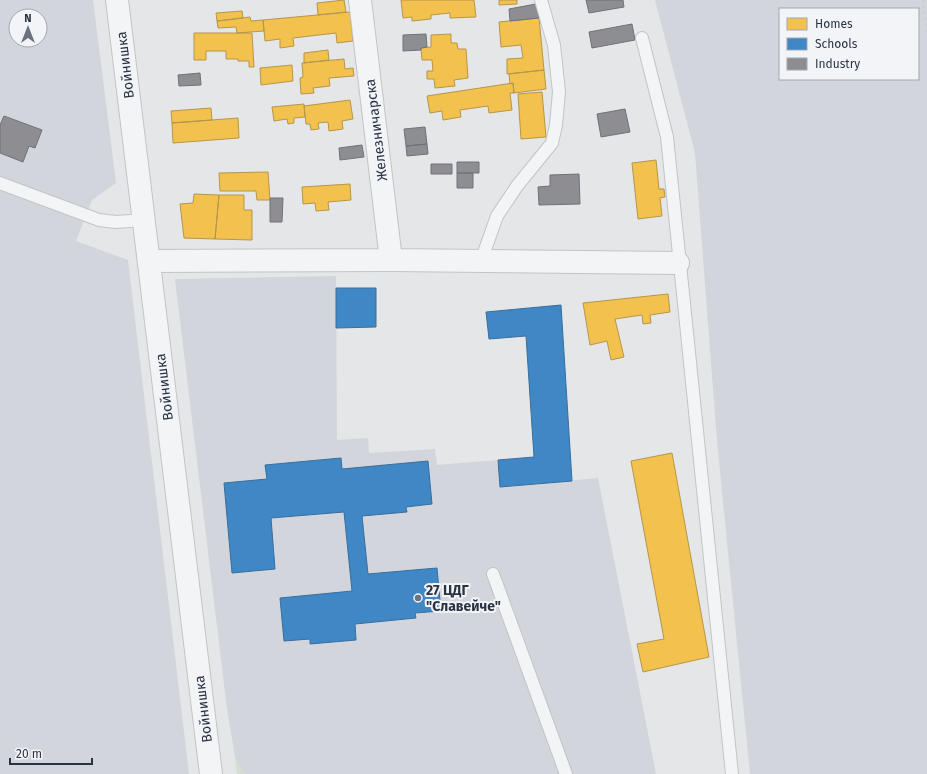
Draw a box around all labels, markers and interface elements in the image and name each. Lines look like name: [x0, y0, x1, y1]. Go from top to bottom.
north arrow: [8, 8, 48, 48]
legend: [779, 8, 919, 80]
text: N: [24, 12, 32, 25]
text: Homes: [815, 17, 853, 31]
street label: Войнишка: [113, 30, 138, 100]
text: Schools: [815, 37, 858, 51]
text: Industry: [815, 57, 860, 71]
street label: Железничарска: [362, 78, 391, 182]
street label: Войнишка: [152, 352, 177, 422]
place label: 27 ЦДГ "Славейче": [426, 582, 501, 615]
marker: 27 ЦДГ "Славейче": [413, 593, 423, 603]
street label: Войнишка: [191, 674, 216, 744]
scale bar: [10, 740, 92, 766]
text: 20 m: [16, 747, 42, 761]

